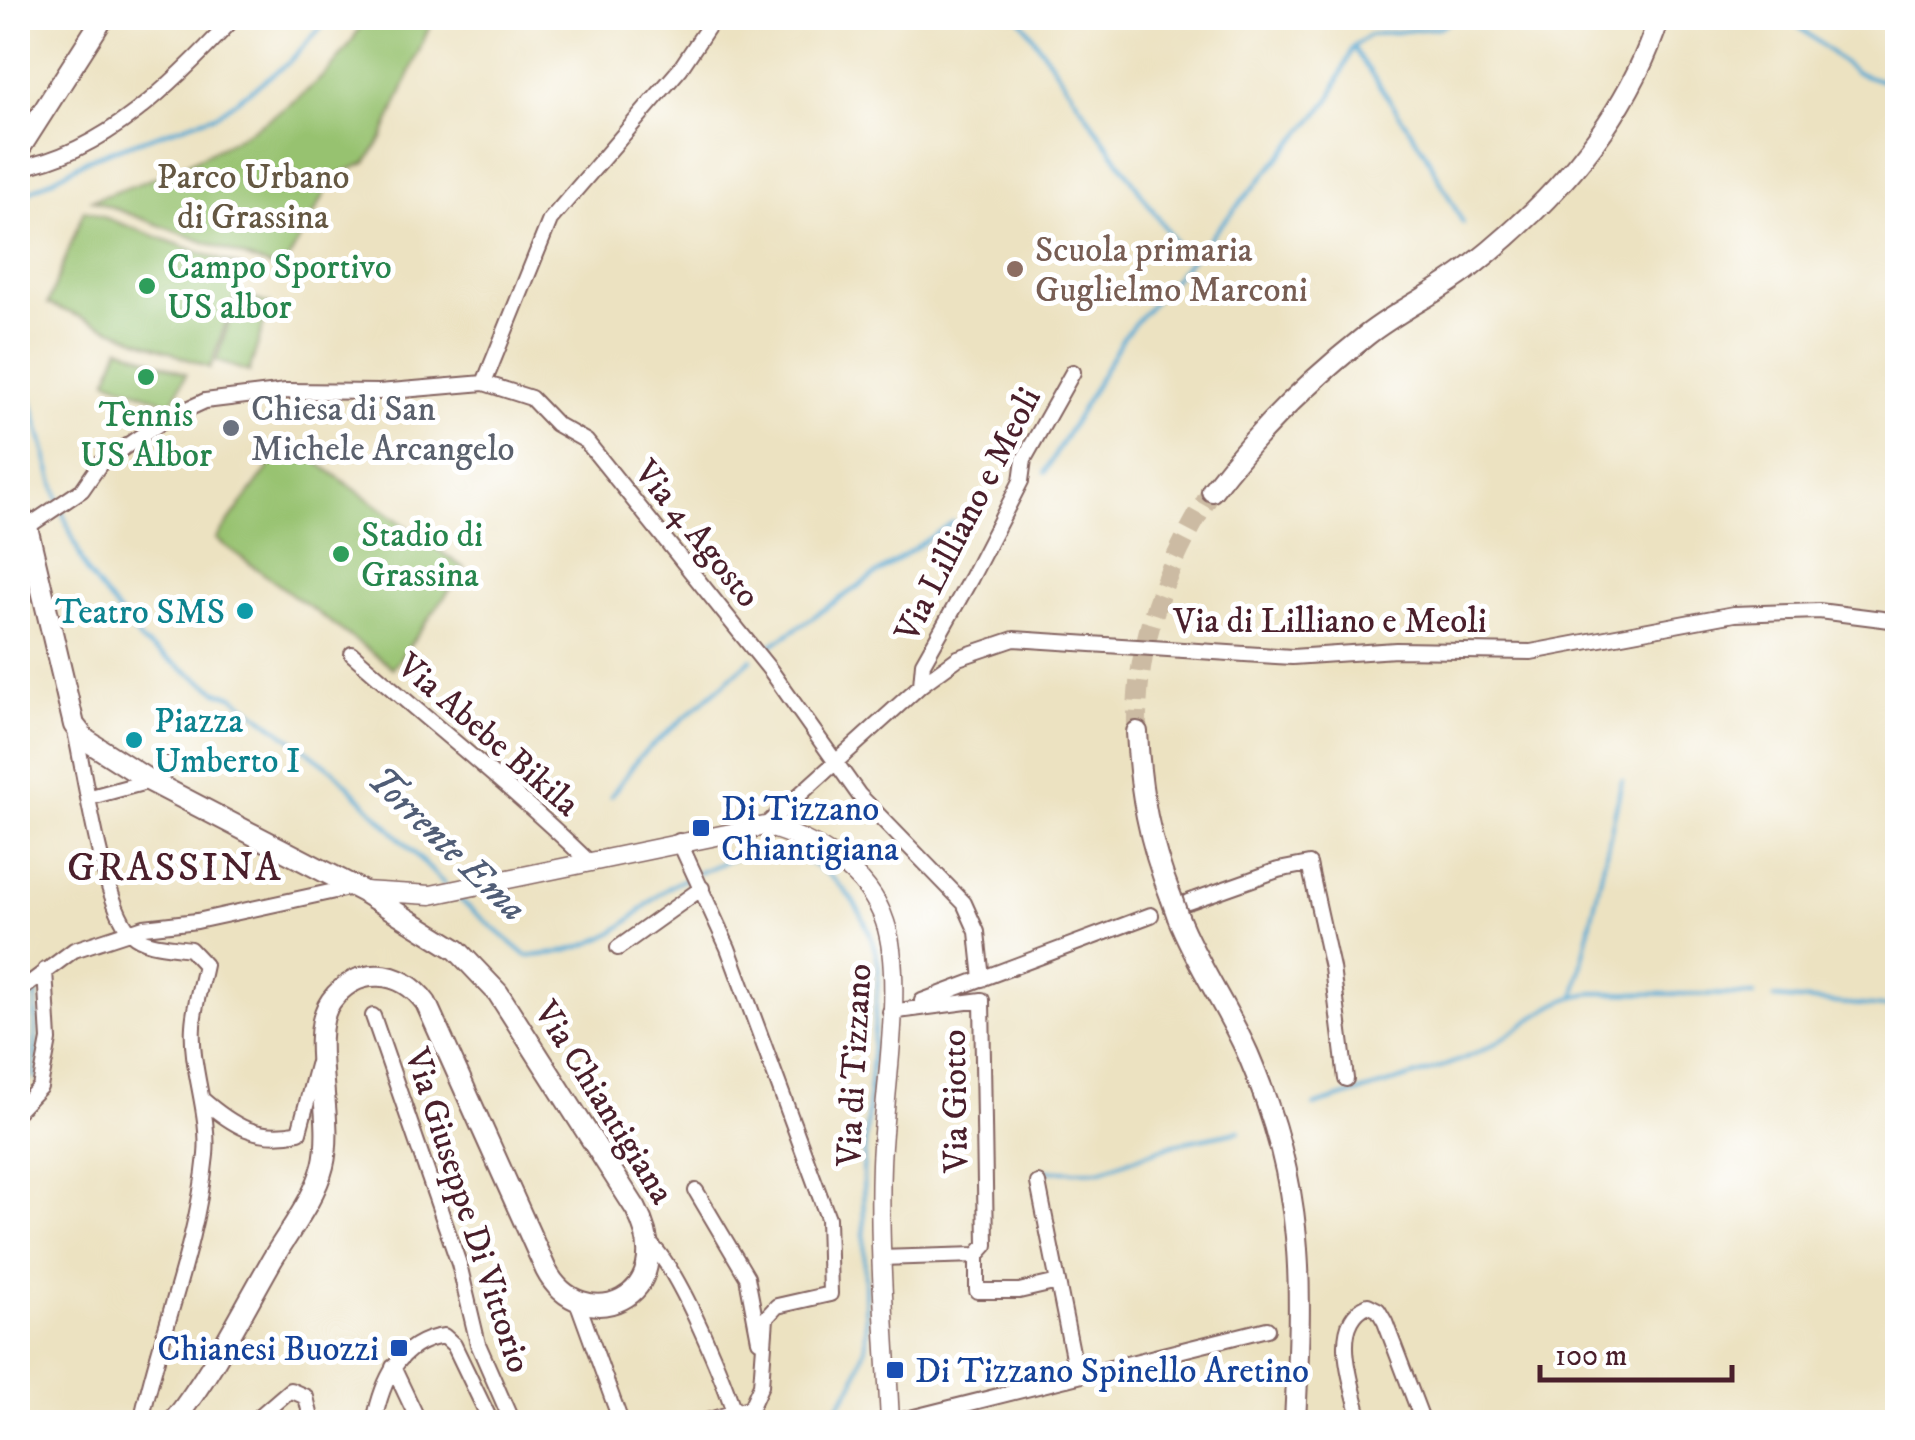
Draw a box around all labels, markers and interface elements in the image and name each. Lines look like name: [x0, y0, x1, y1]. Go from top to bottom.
park label: Parco Urbano di Grassina: [156, 156, 350, 240]
place label: Scuola primaria Guglielmo Marconi: [1035, 229, 1308, 313]
place label: Campo Sportivo US albor: [167, 246, 392, 330]
marker: Scuola primaria Guglielmo Marconi: [1004, 258, 1026, 280]
marker: Campo Sportivo US albor: [136, 275, 158, 297]
marker: Tennis US Albor: [135, 366, 157, 388]
street label: Via Lilliano e Meoli: [885, 380, 1052, 650]
place label: Chiesa di San Michele Arcangelo: [251, 388, 515, 472]
place label: Tennis US Albor: [80, 394, 212, 478]
marker: Chiesa di San Michele Arcangelo: [220, 417, 242, 439]
street label: Via 4 Agosto: [623, 451, 769, 617]
place label: Stadio di Grassina: [361, 514, 483, 598]
marker: Stadio di Grassina: [330, 543, 352, 565]
place label: Teatro SMS: [55, 591, 225, 635]
marker: Teatro SMS: [234, 600, 256, 622]
street label: Via di Lilliano e Meoli: [1172, 600, 1487, 644]
street label: Via Abebe Bikila: [387, 644, 588, 827]
place label: Piazza Umberto I: [154, 700, 301, 784]
marker: Piazza Umberto I: [123, 729, 145, 751]
water label: Torrente Ema: [357, 757, 536, 932]
place label: Di Tizzano Chiantigiana: [721, 788, 899, 872]
marker: Di Tizzano Chiantigiana: [690, 817, 712, 839]
district label: GRASSINA: [67, 844, 283, 894]
street label: Via di Tizzano: [828, 963, 882, 1169]
street label: Via Chiantigiana: [523, 993, 683, 1213]
street label: Via Giotto: [933, 1029, 979, 1174]
street label: Via Giuseppe Di Vittorio: [394, 1042, 540, 1378]
scale bar: [1540, 1320, 1732, 1382]
place label: Chianesi Buozzi: [157, 1328, 379, 1372]
marker: Chianesi Buozzi: [388, 1337, 410, 1359]
text: 100 m: [1555, 1338, 1627, 1375]
place label: Di Tizzano Spinello Aretino: [915, 1350, 1309, 1394]
marker: Di Tizzano Spinello Aretino: [884, 1359, 906, 1381]

